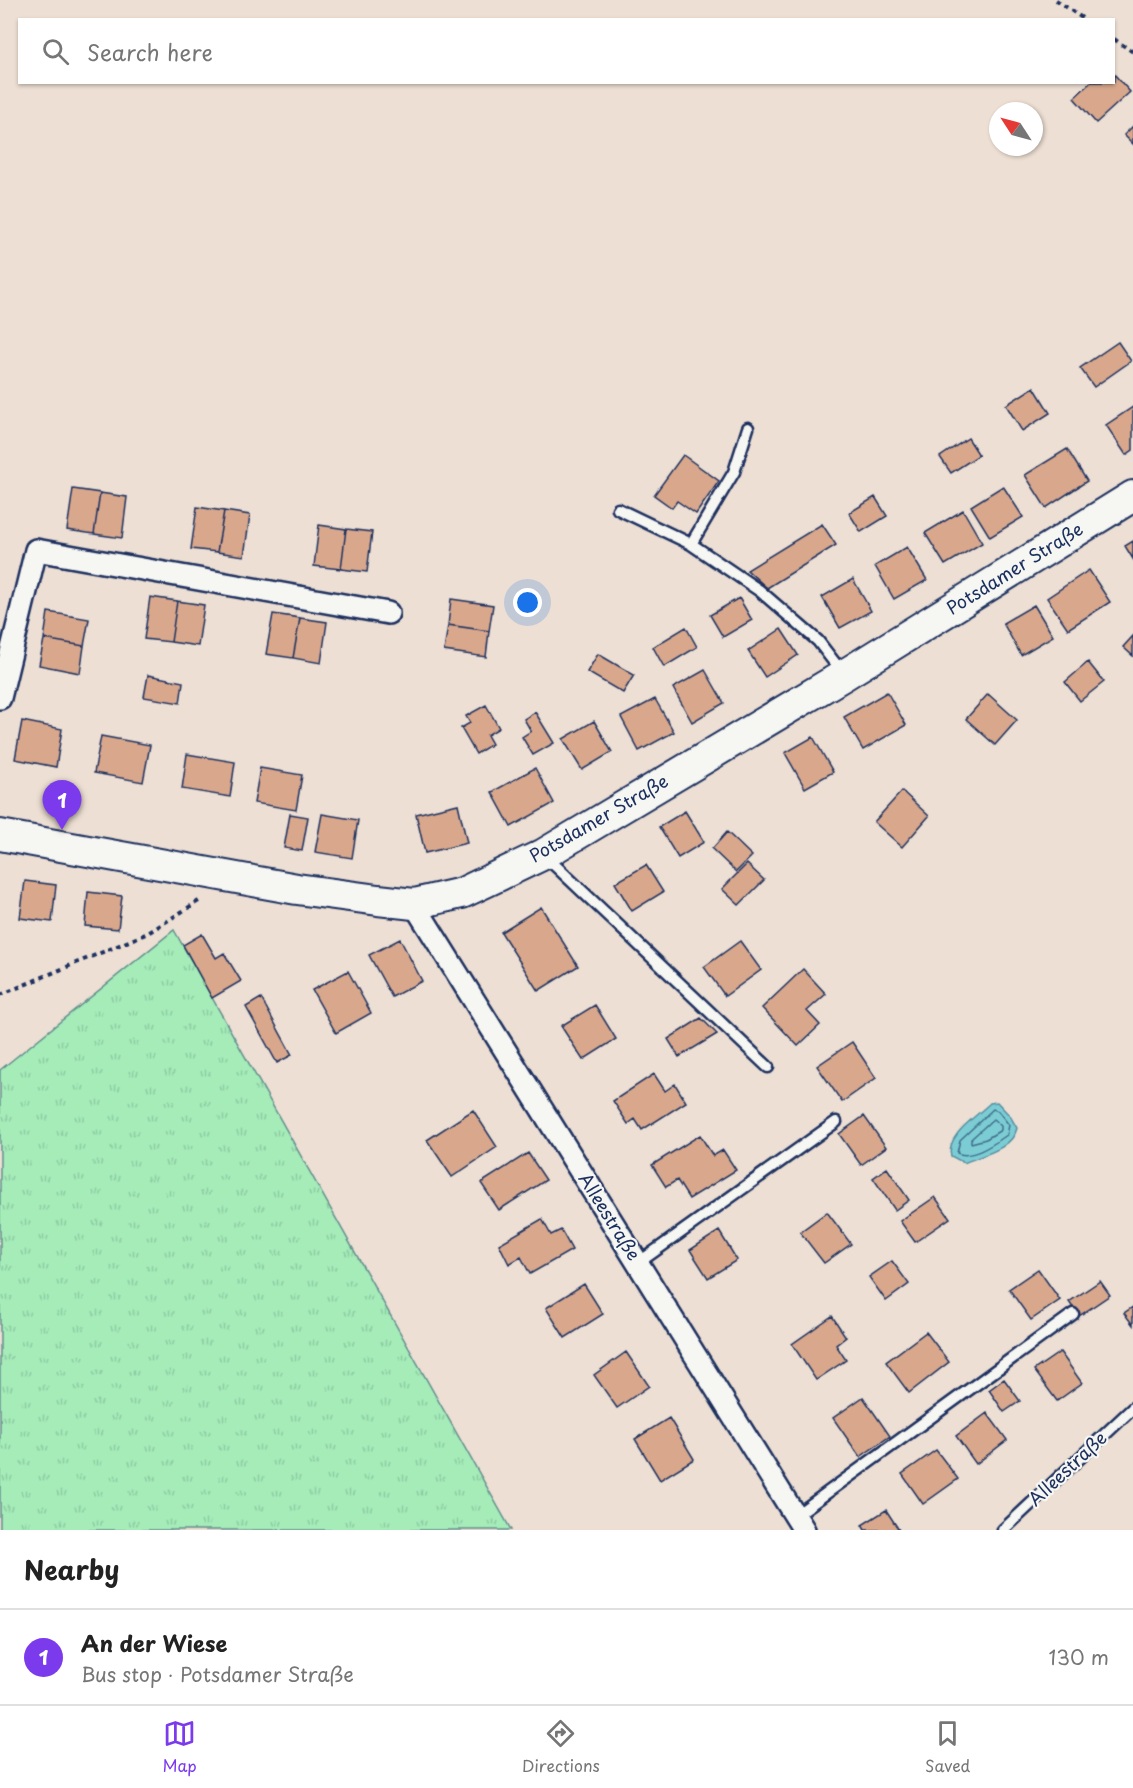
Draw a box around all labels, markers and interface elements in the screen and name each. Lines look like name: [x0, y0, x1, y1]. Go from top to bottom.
search box: [18, 18, 1115, 84]
icon: search: [39, 35, 72, 68]
text: Search here: [87, 35, 213, 68]
north arrow: [989, 102, 1043, 156]
street label: Potsdamer Straße: [941, 515, 1088, 621]
your location: [513, 588, 542, 617]
street label: Potsdamer Straße: [524, 767, 673, 869]
pin: 1: [42, 780, 82, 830]
street label: Alleestraße: [573, 1167, 648, 1265]
street label: Alleestraße: [1022, 1424, 1112, 1512]
text: Nearby: [24, 1550, 119, 1589]
text: An der Wiese: [81, 1626, 227, 1659]
text: 1: [39, 1642, 48, 1672]
text: 130 m: [1049, 1642, 1109, 1672]
text: Bus stop · Potsdamer Straße: [81, 1659, 354, 1689]
tab: Map: [163, 1717, 197, 1777]
tab: Directions: [522, 1717, 600, 1777]
tab: Saved: [925, 1717, 970, 1777]

